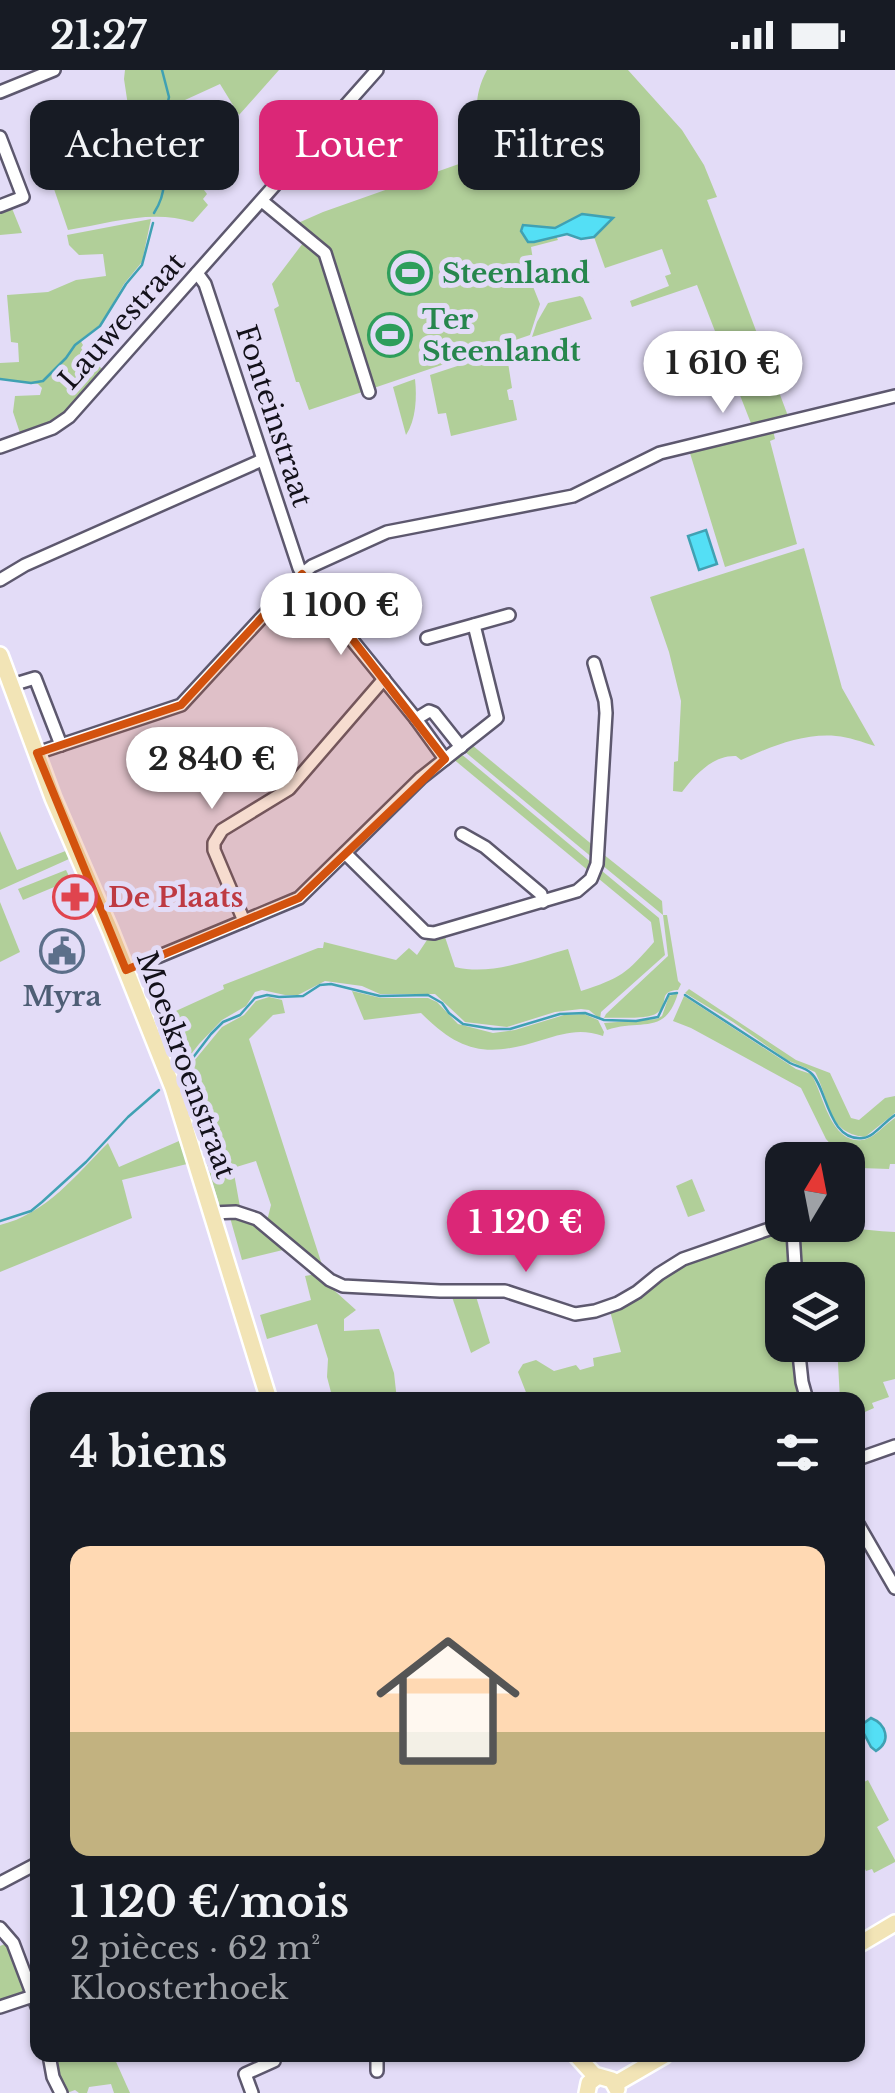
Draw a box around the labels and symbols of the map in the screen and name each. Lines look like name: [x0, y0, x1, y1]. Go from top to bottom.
street label: Lauwestraat: [51, 245, 193, 397]
sports icon: Steenland: [387, 250, 433, 296]
place label: Steenland: [442, 256, 590, 291]
place label: Ter Steenlandt: [422, 302, 581, 369]
sports icon: Ter Steenlandt: [367, 312, 413, 358]
street label: Fonteinstraat: [228, 321, 320, 512]
pin: 1 610 €: [631, 331, 815, 416]
pin: 1 100 €: [249, 573, 433, 658]
pin: 2 840 €: [120, 727, 304, 812]
pharmacy icon: De Plaats: [52, 874, 98, 920]
place label: De Plaats: [108, 880, 243, 915]
public building icon: Myra: [39, 928, 85, 974]
street label: Moeskroenstraat: [129, 947, 243, 1184]
place label: Myra: [22, 979, 102, 1014]
north arrow: [765, 1142, 865, 1242]
pin: 1 120 €: [434, 1190, 618, 1275]

